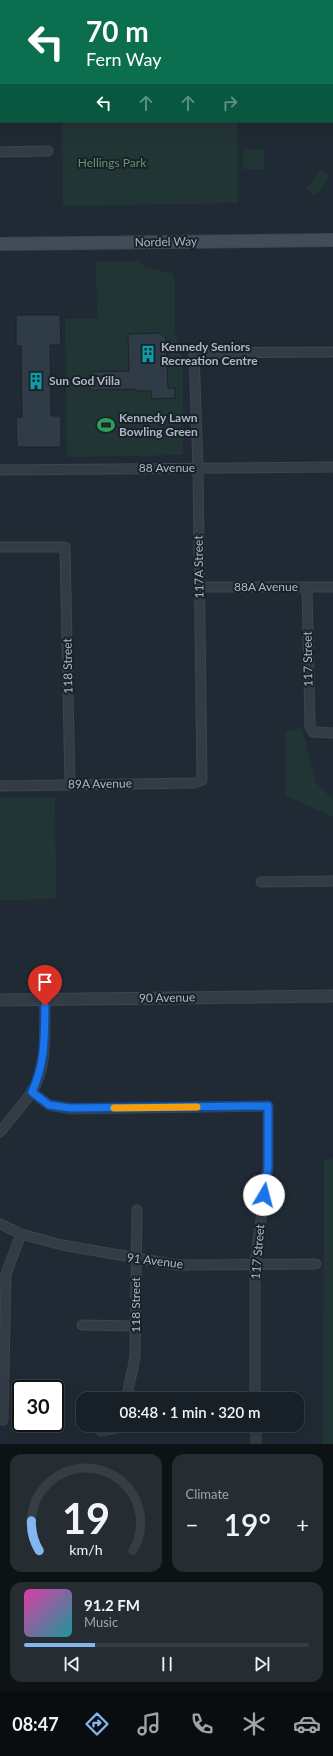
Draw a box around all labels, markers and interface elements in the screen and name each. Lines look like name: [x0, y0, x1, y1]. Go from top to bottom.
text: 70 m: [86, 14, 149, 48]
icon: left: [20, 16, 72, 68]
text: Fern Way: [86, 48, 162, 70]
icon: left: [93, 92, 115, 114]
icon: ahead: [135, 92, 157, 114]
icon: ahead: [177, 92, 199, 114]
icon: right: [219, 92, 241, 114]
park label: Hellings Park: [78, 155, 147, 170]
street label: Nordel Way: [135, 233, 198, 250]
place label: Kennedy Seniors Recreation Centre: [161, 339, 258, 368]
building icon: Kennedy Seniors Recreation Centre: [138, 344, 158, 364]
building icon: Sun God Villa: [26, 371, 46, 391]
place label: Sun God Villa: [49, 373, 120, 388]
place label: Kennedy Lawn Bowling Green: [119, 410, 198, 439]
sports icon: Kennedy Lawn Bowling Green: [96, 415, 116, 435]
street label: 88 Avenue: [139, 460, 195, 475]
street label: 117A Street: [190, 535, 207, 599]
street label: 88A Avenue: [234, 579, 298, 594]
street label: 117 Street: [300, 630, 315, 687]
street label: 118 Street: [60, 637, 75, 694]
street label: 89A Avenue: [68, 775, 132, 792]
pin: [28, 965, 62, 1006]
icon: arrive: [34, 971, 56, 993]
street label: 90 Avenue: [139, 990, 195, 1005]
position arrow: [243, 1174, 285, 1216]
street label: 117 Street: [248, 1223, 267, 1280]
street label: 91 Avenue: [126, 1250, 184, 1271]
street label: 118 Street: [128, 1277, 143, 1333]
speed limit sign: 30: [12, 1380, 64, 1432]
text: 08:48 · 1 min · 320 m: [120, 1403, 260, 1421]
text: Climate: [186, 1486, 229, 1502]
text: 19: [62, 1493, 110, 1543]
text: 19°: [224, 1506, 271, 1542]
text: −: [186, 1511, 198, 1538]
text: +: [296, 1511, 309, 1538]
text: km/h: [69, 1541, 102, 1558]
text: 91.2 FM: [84, 1596, 140, 1614]
text: Music: [84, 1614, 118, 1630]
icon: previous: [61, 1653, 83, 1675]
icon: pause: [156, 1653, 178, 1675]
icon: next: [251, 1653, 273, 1675]
icon: directions: [83, 1710, 111, 1738]
icon: music: [135, 1710, 163, 1738]
icon: phone: [188, 1710, 216, 1738]
icon: climate: [240, 1710, 268, 1738]
icon: car: [293, 1710, 321, 1738]
text: 08:47: [12, 1713, 59, 1735]

